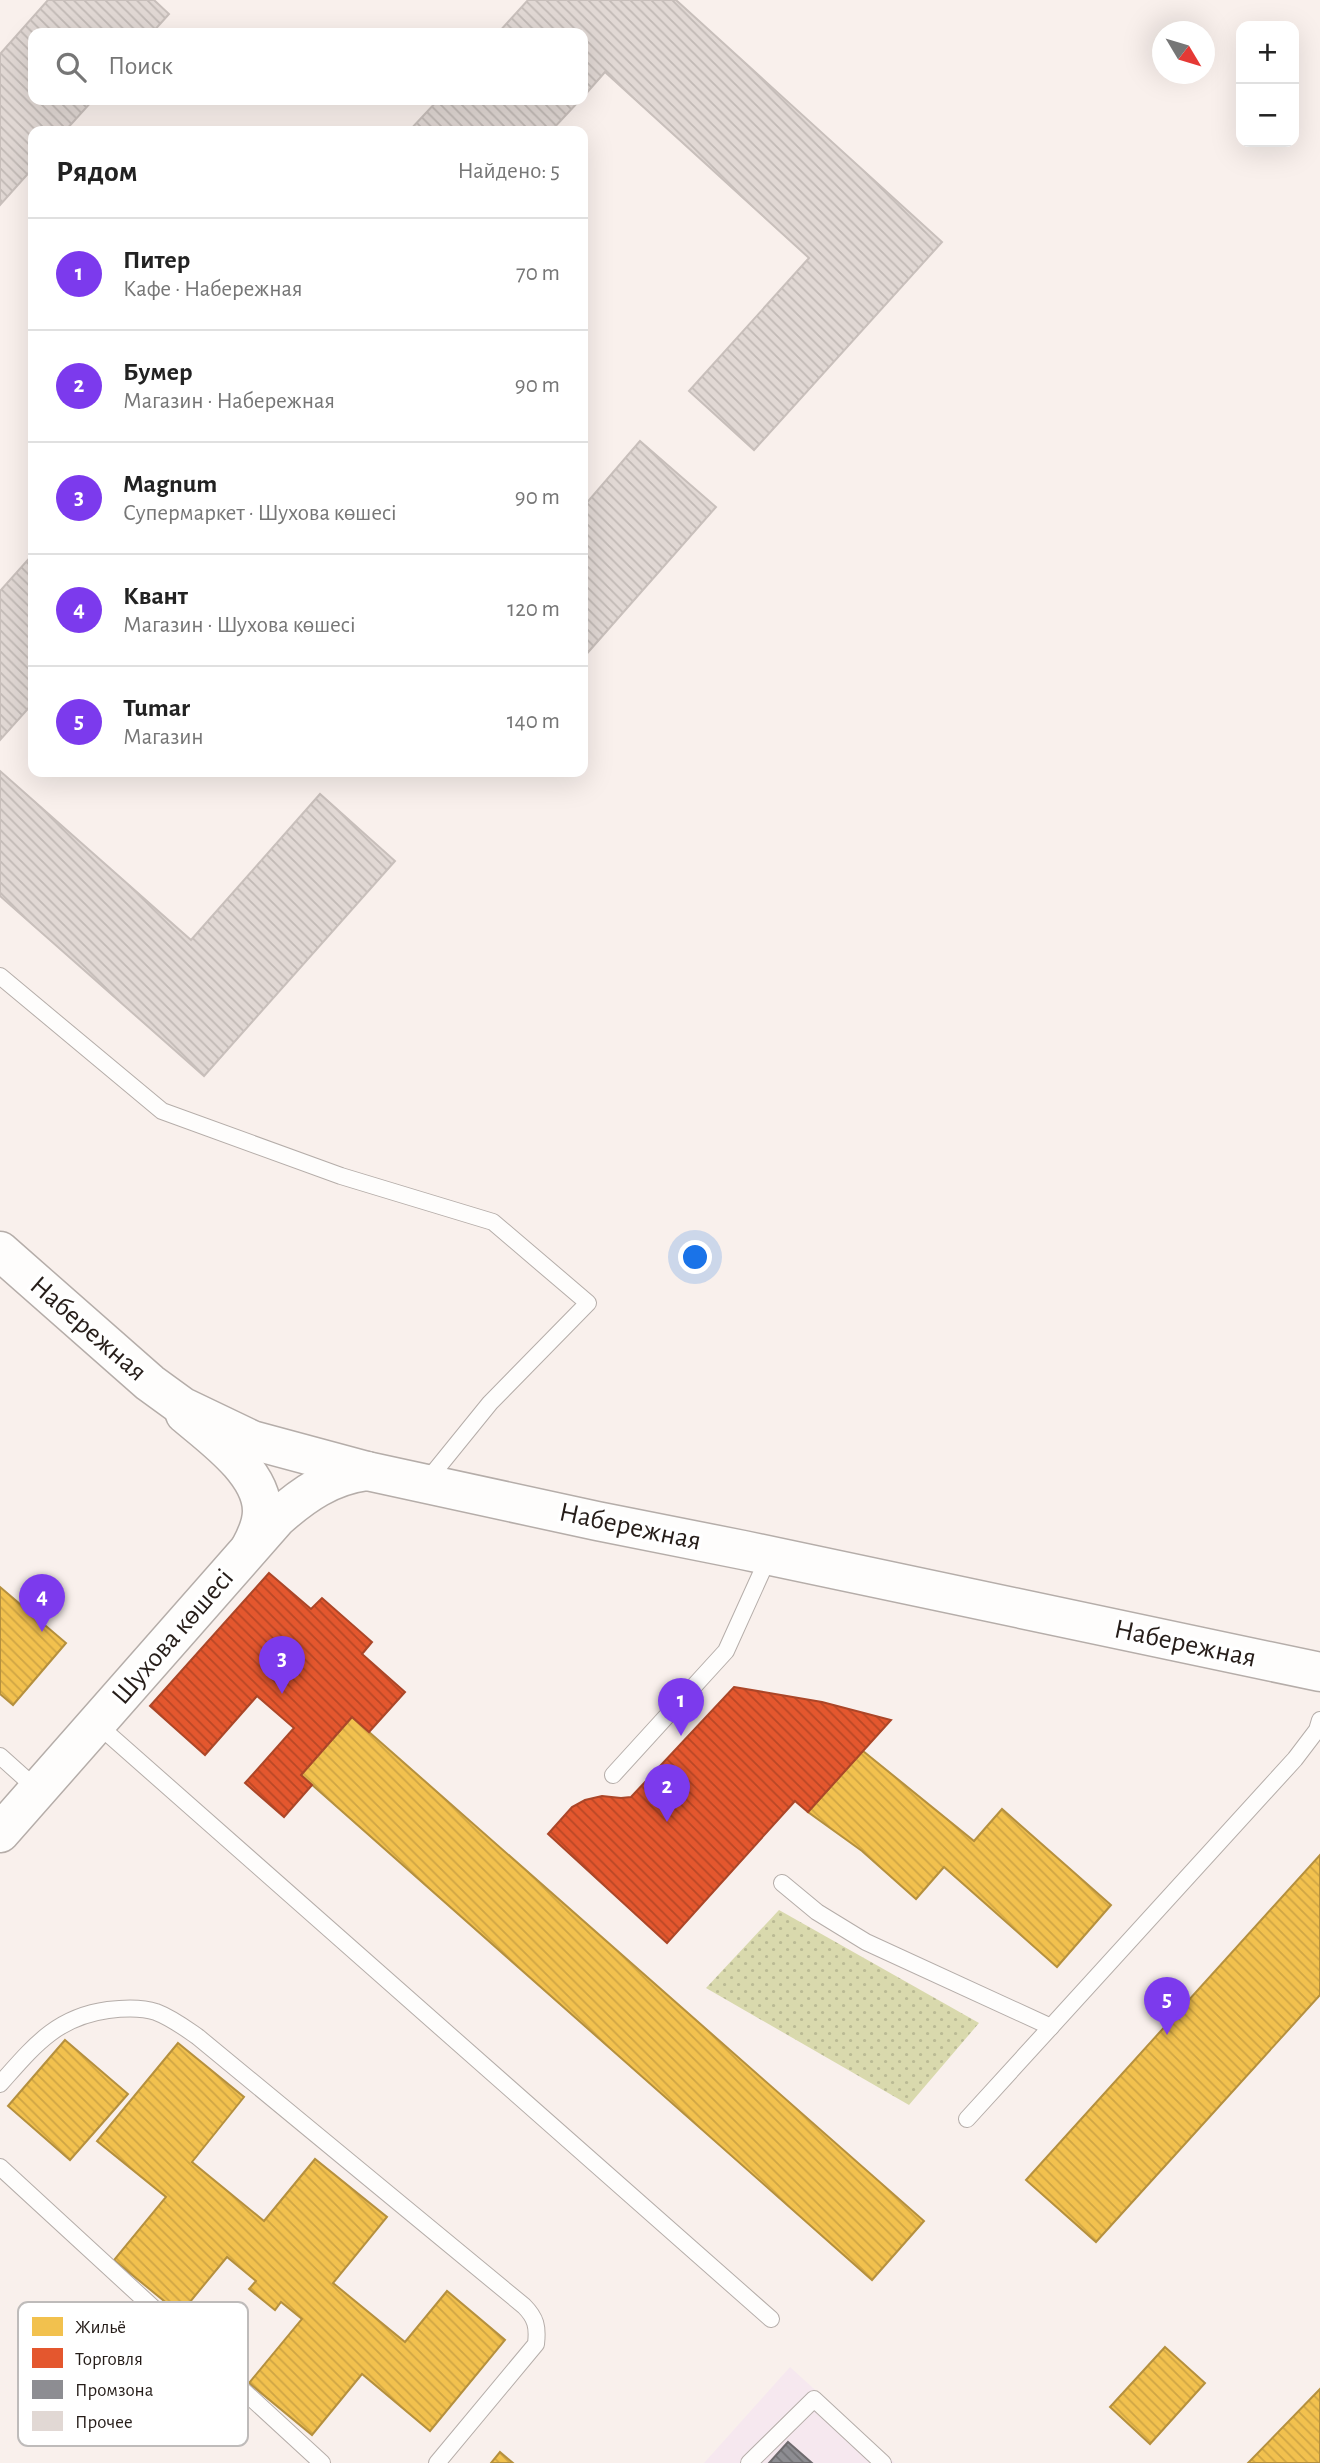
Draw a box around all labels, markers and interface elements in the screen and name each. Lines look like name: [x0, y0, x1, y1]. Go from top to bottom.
north arrow: [1152, 21, 1215, 84]
map controls: [1236, 21, 1299, 147]
button: +: [1236, 21, 1299, 84]
search box: [28, 28, 588, 105]
icon: search: [52, 48, 90, 86]
text: Поиск: [108, 53, 173, 79]
button: −: [1236, 84, 1299, 147]
text: Рядом: [56, 157, 138, 187]
text: Найдено: 5: [457, 160, 560, 183]
text: Питер: [123, 247, 190, 273]
text: 1: [75, 262, 83, 285]
text: 70 m: [516, 262, 560, 285]
text: Кафе · Набережная: [123, 278, 303, 301]
text: Бумер: [123, 359, 192, 385]
text: 2: [74, 374, 84, 397]
text: 90 m: [515, 374, 560, 397]
text: Магазин · Набережная: [123, 390, 335, 413]
text: Magnum: [123, 471, 217, 497]
text: 3: [74, 486, 84, 509]
text: 90 m: [515, 486, 560, 509]
text: Супермаркет · Шухова көшесі: [123, 502, 397, 525]
text: Квант: [123, 583, 188, 609]
text: 4: [73, 598, 85, 621]
text: 120 m: [507, 598, 560, 621]
text: Магазин · Шухова көшесі: [123, 614, 355, 637]
text: Tumar: [123, 695, 190, 721]
text: 5: [74, 710, 84, 733]
text: 140 m: [507, 710, 560, 733]
text: Магазин: [123, 726, 204, 749]
your location: [678, 1240, 712, 1274]
street label: Набережная: [24, 1271, 152, 1387]
street label: Набережная: [557, 1498, 703, 1556]
street label: Шухова көшесі: [107, 1564, 239, 1710]
pin: 4: [19, 1574, 65, 1632]
street label: Набережная: [1112, 1615, 1258, 1673]
pin: 3: [259, 1636, 305, 1694]
pin: 1: [658, 1678, 704, 1736]
pin: 2: [644, 1764, 690, 1822]
pin: 5: [1144, 1977, 1190, 2035]
legend: [18, 2302, 248, 2446]
text: Жильё: [75, 2318, 126, 2337]
text: Торговля: [75, 2350, 143, 2369]
text: Промзона: [75, 2381, 154, 2400]
text: Прочее: [75, 2413, 133, 2432]

